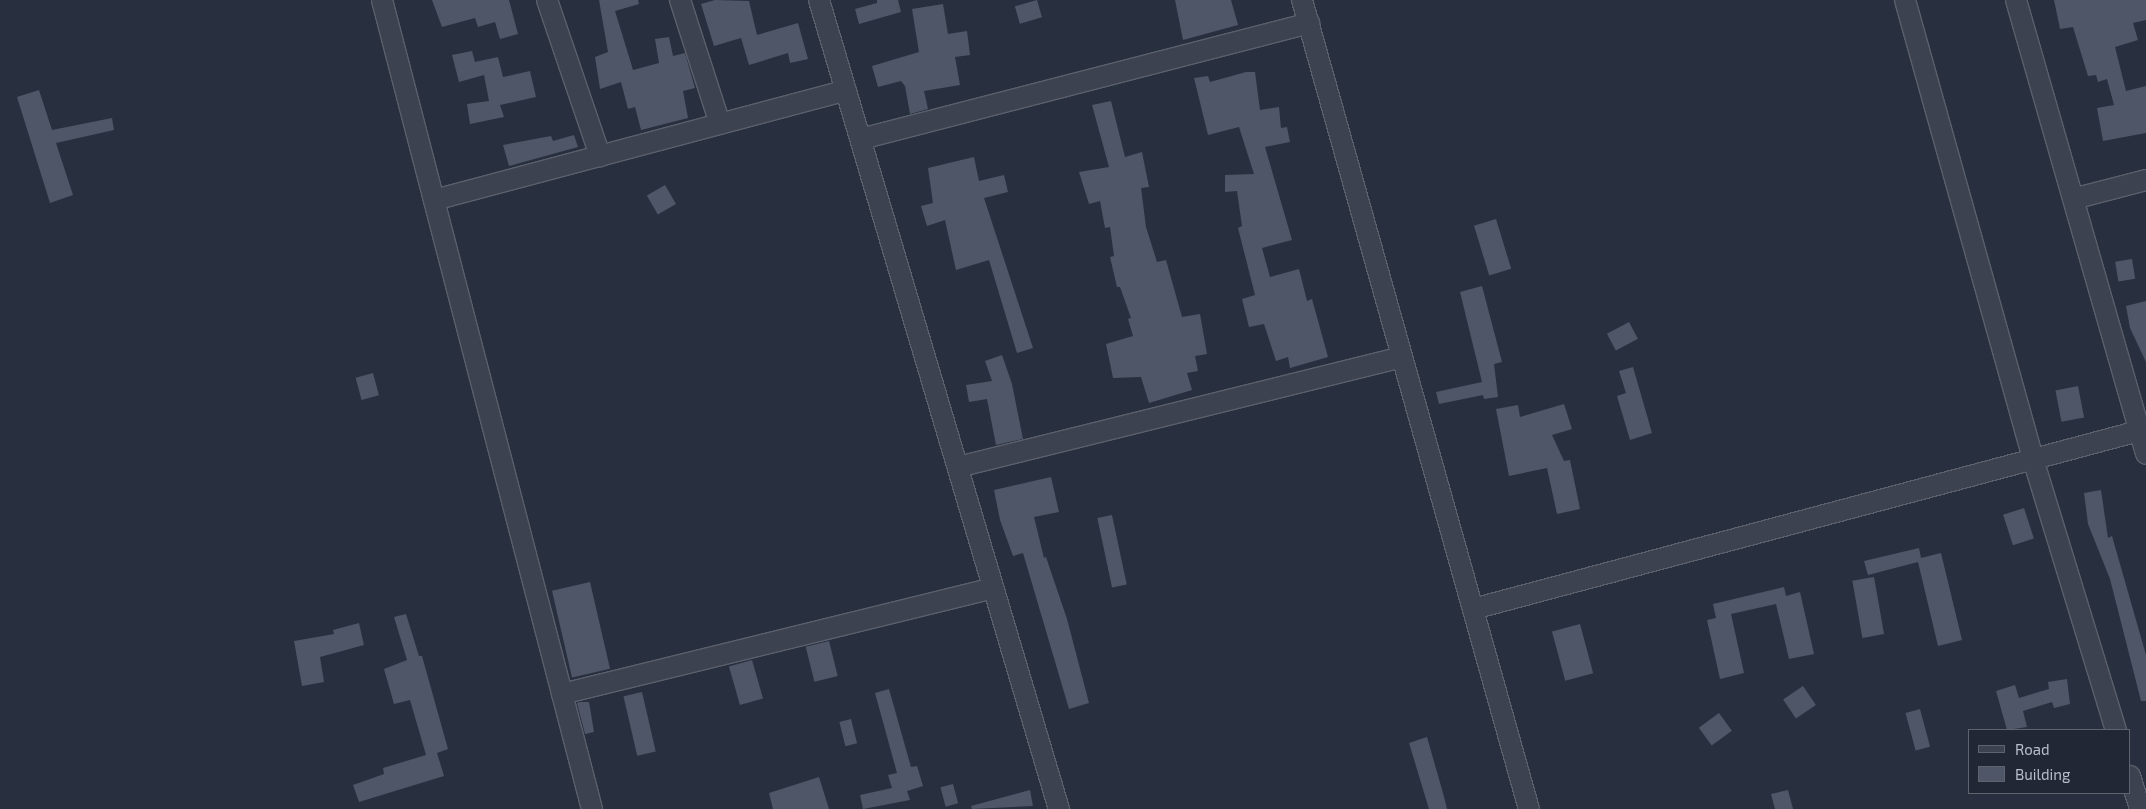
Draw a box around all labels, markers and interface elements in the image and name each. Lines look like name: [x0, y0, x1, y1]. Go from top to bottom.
legend: [1968, 729, 2131, 794]
text: Road: [2015, 740, 2050, 758]
text: Building: [2015, 765, 2070, 783]

